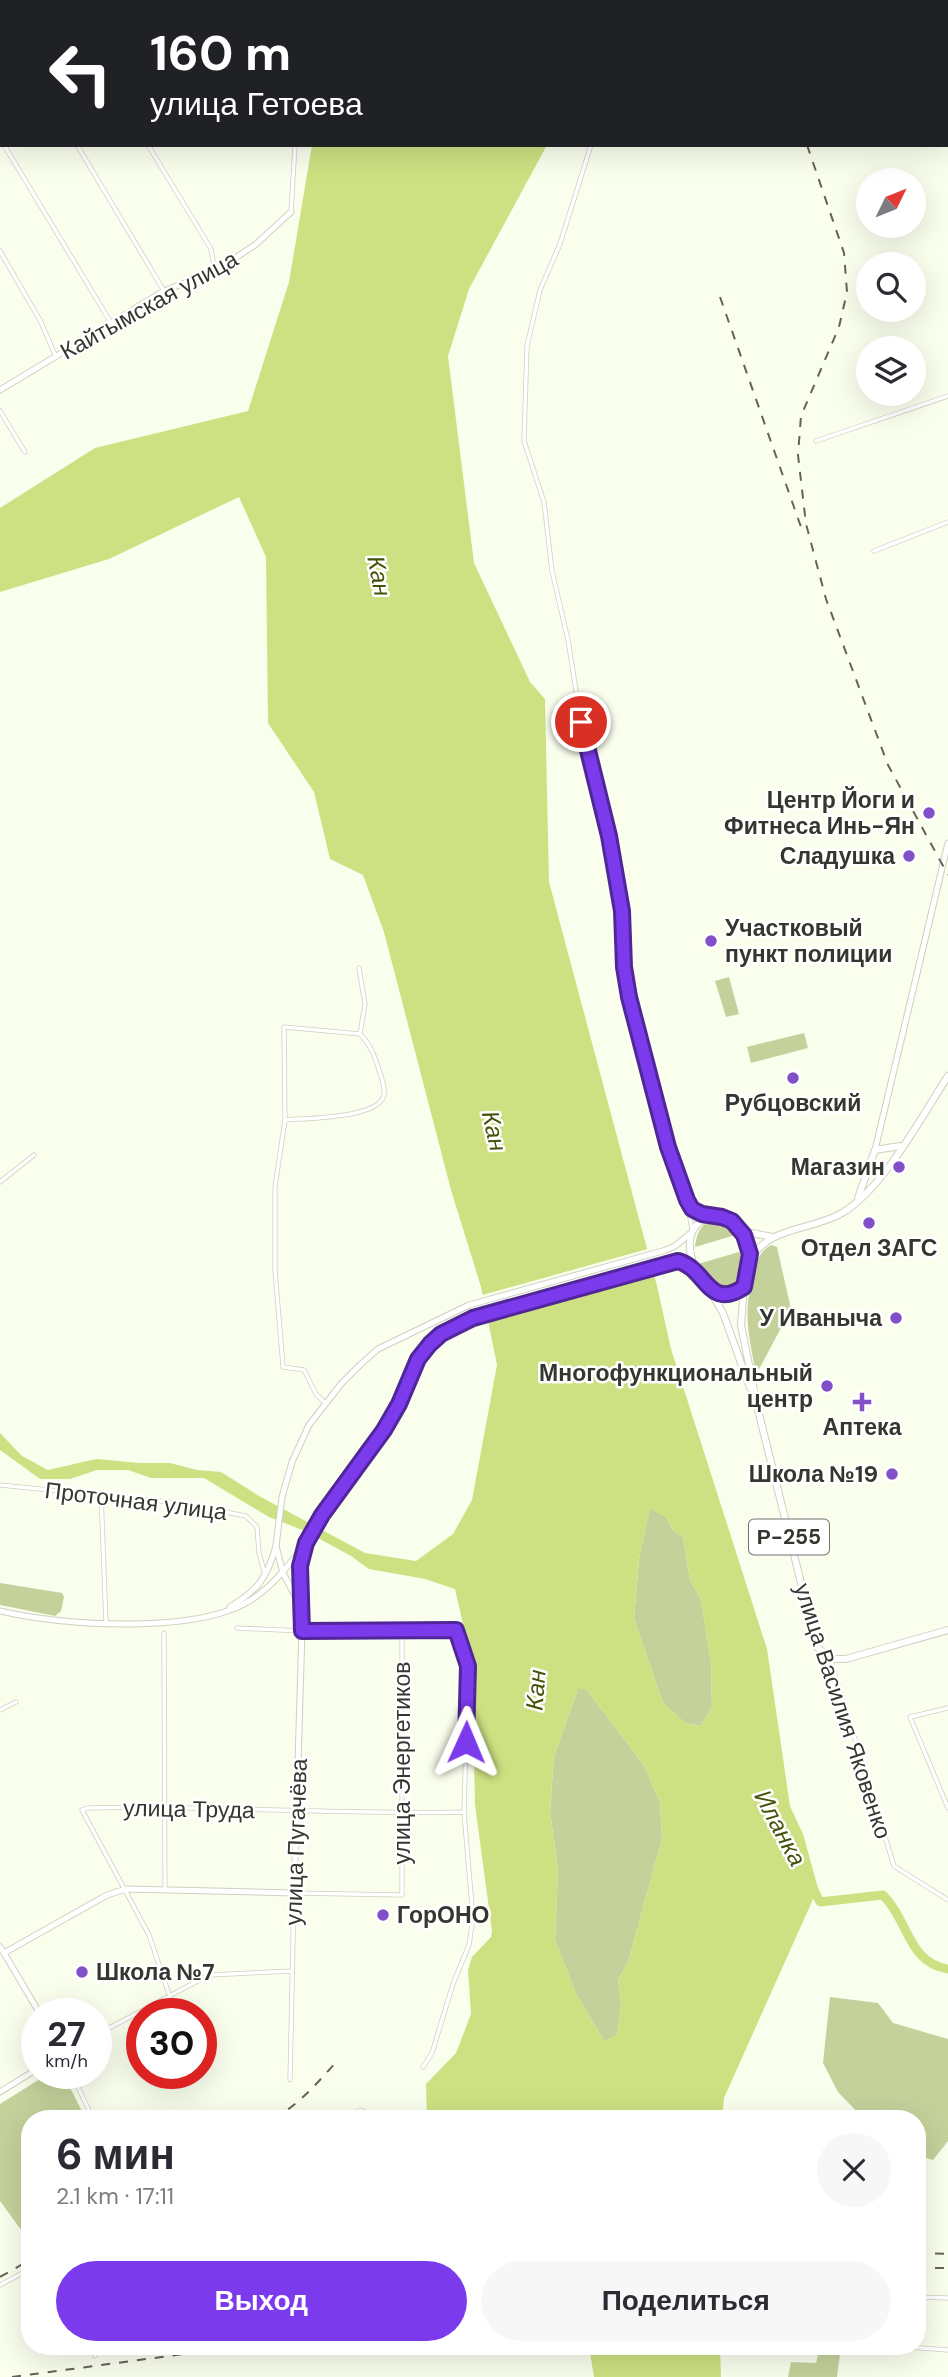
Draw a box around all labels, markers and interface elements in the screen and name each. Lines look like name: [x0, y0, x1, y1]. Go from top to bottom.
text: 160 m: [150, 21, 291, 85]
icon: left: [35, 28, 126, 119]
text: улица Гетоева: [150, 83, 363, 125]
north arrow: [856, 168, 926, 238]
map controls: [856, 168, 926, 406]
street label: Кайтымская улица: [55, 244, 243, 366]
button: search: [856, 252, 926, 322]
button: layers: [856, 336, 926, 406]
water label: Кан: [360, 553, 399, 599]
pin: [551, 692, 611, 752]
icon: arrive: [562, 703, 600, 741]
place label: Центр Йоги и Фитнеса Инь-Ян: [724, 785, 915, 841]
marker: Центр Йоги и Фитнеса Инь-Ян: [921, 805, 937, 821]
place label: Сладушка: [780, 841, 895, 871]
marker: Сладушка: [901, 848, 917, 864]
place label: Участковый пункт полиции: [725, 913, 892, 969]
marker: Участковый пункт полиции: [703, 933, 719, 949]
marker: Рубцовский: [785, 1070, 801, 1086]
place label: Рубцовский: [725, 1088, 861, 1118]
water label: Кан: [475, 1108, 514, 1154]
place label: Магазин: [791, 1152, 885, 1182]
marker: Магазин: [891, 1159, 907, 1175]
marker: Отдел ЗАГС: [861, 1215, 877, 1231]
place label: Отдел ЗАГС: [801, 1233, 937, 1263]
place label: У Иваныча: [759, 1303, 882, 1333]
marker: У Иваныча: [888, 1310, 904, 1326]
place label: Многофункциональный центр: [539, 1358, 813, 1414]
marker: Многофункциональный центр: [819, 1378, 835, 1394]
marker: Аптека: [854, 1394, 870, 1410]
place label: Аптека: [823, 1412, 902, 1442]
place label: Школа №19: [749, 1459, 878, 1489]
marker: Школа №19: [884, 1466, 900, 1482]
street label: Проточная улица: [43, 1475, 229, 1527]
road number: Р-255: [749, 1520, 829, 1554]
street label: улица Василия Яковенко: [787, 1579, 899, 1843]
street label: улица Энергетиков: [387, 1662, 417, 1864]
water label: Кан: [518, 1668, 553, 1712]
position arrow: [429, 1705, 503, 1779]
street label: улица Пугачёва: [278, 1758, 314, 1926]
water label: Иланка: [748, 1784, 813, 1871]
street label: улица Труда: [123, 1793, 255, 1825]
place label: ГорОНО: [397, 1900, 489, 1930]
marker: ГорОНО: [375, 1907, 391, 1923]
place label: Школа №7: [96, 1957, 215, 1987]
marker: Школа №7: [74, 1964, 90, 1980]
speed limit sign: 30: [126, 1998, 217, 2089]
text: 27: [47, 2011, 86, 2057]
text: km/h: [45, 2049, 88, 2073]
text: 6 мин: [56, 2127, 175, 2182]
button: close: [817, 2133, 891, 2207]
text: 2.1 km · 17:11: [56, 2181, 174, 2211]
button: Выход: [56, 2261, 467, 2341]
button: Поделиться: [481, 2261, 891, 2341]

